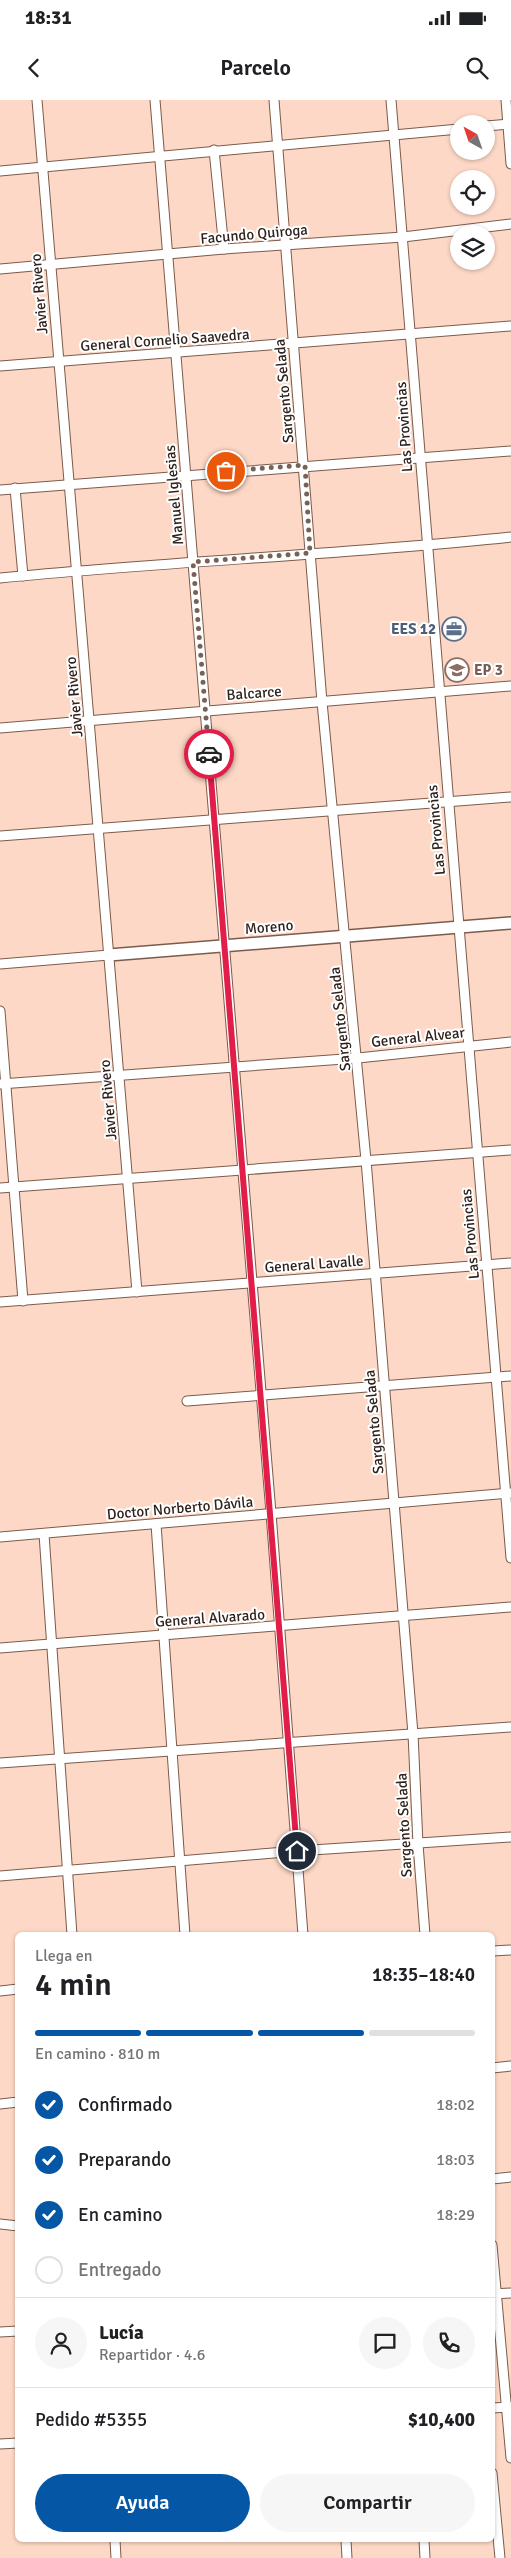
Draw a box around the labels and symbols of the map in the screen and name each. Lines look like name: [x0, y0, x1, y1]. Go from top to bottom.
north arrow: [450, 115, 495, 160]
street label: Facundo Quiroga: [199, 220, 309, 248]
street label: Javier Rivero: [26, 253, 51, 335]
street label: General Cornelio Saavedra: [80, 325, 250, 355]
street label: Sargento Selada: [270, 338, 298, 444]
street label: Las Provincias: [392, 381, 416, 473]
street label: Manuel Iglesias: [161, 444, 187, 546]
pin: [205, 450, 247, 492]
office icon: EES 12: [441, 616, 467, 642]
place label: EES 12: [391, 620, 436, 638]
street label: Javier Rivero: [61, 656, 86, 738]
school or university icon: EP 3: [444, 657, 470, 683]
place label: EP 3: [474, 661, 503, 679]
street label: Balcarce: [226, 682, 282, 704]
courier: [184, 729, 234, 779]
street label: Las Provincias: [423, 784, 449, 876]
street label: Moreno: [244, 916, 294, 938]
street label: Sargento Selada: [326, 966, 354, 1072]
street label: General Alvear: [370, 1023, 466, 1051]
street label: Javier Rivero: [95, 1059, 120, 1141]
street label: Las Provincias: [457, 1188, 483, 1280]
street label: General Lavalle: [264, 1252, 364, 1276]
street label: Sargento Selada: [360, 1369, 388, 1475]
street label: Doctor Norberto Dávila: [106, 1493, 254, 1523]
street label: General Alvarado: [155, 1605, 266, 1631]
street label: Sargento Selada: [392, 1772, 416, 1878]
pin: [276, 1830, 318, 1872]

